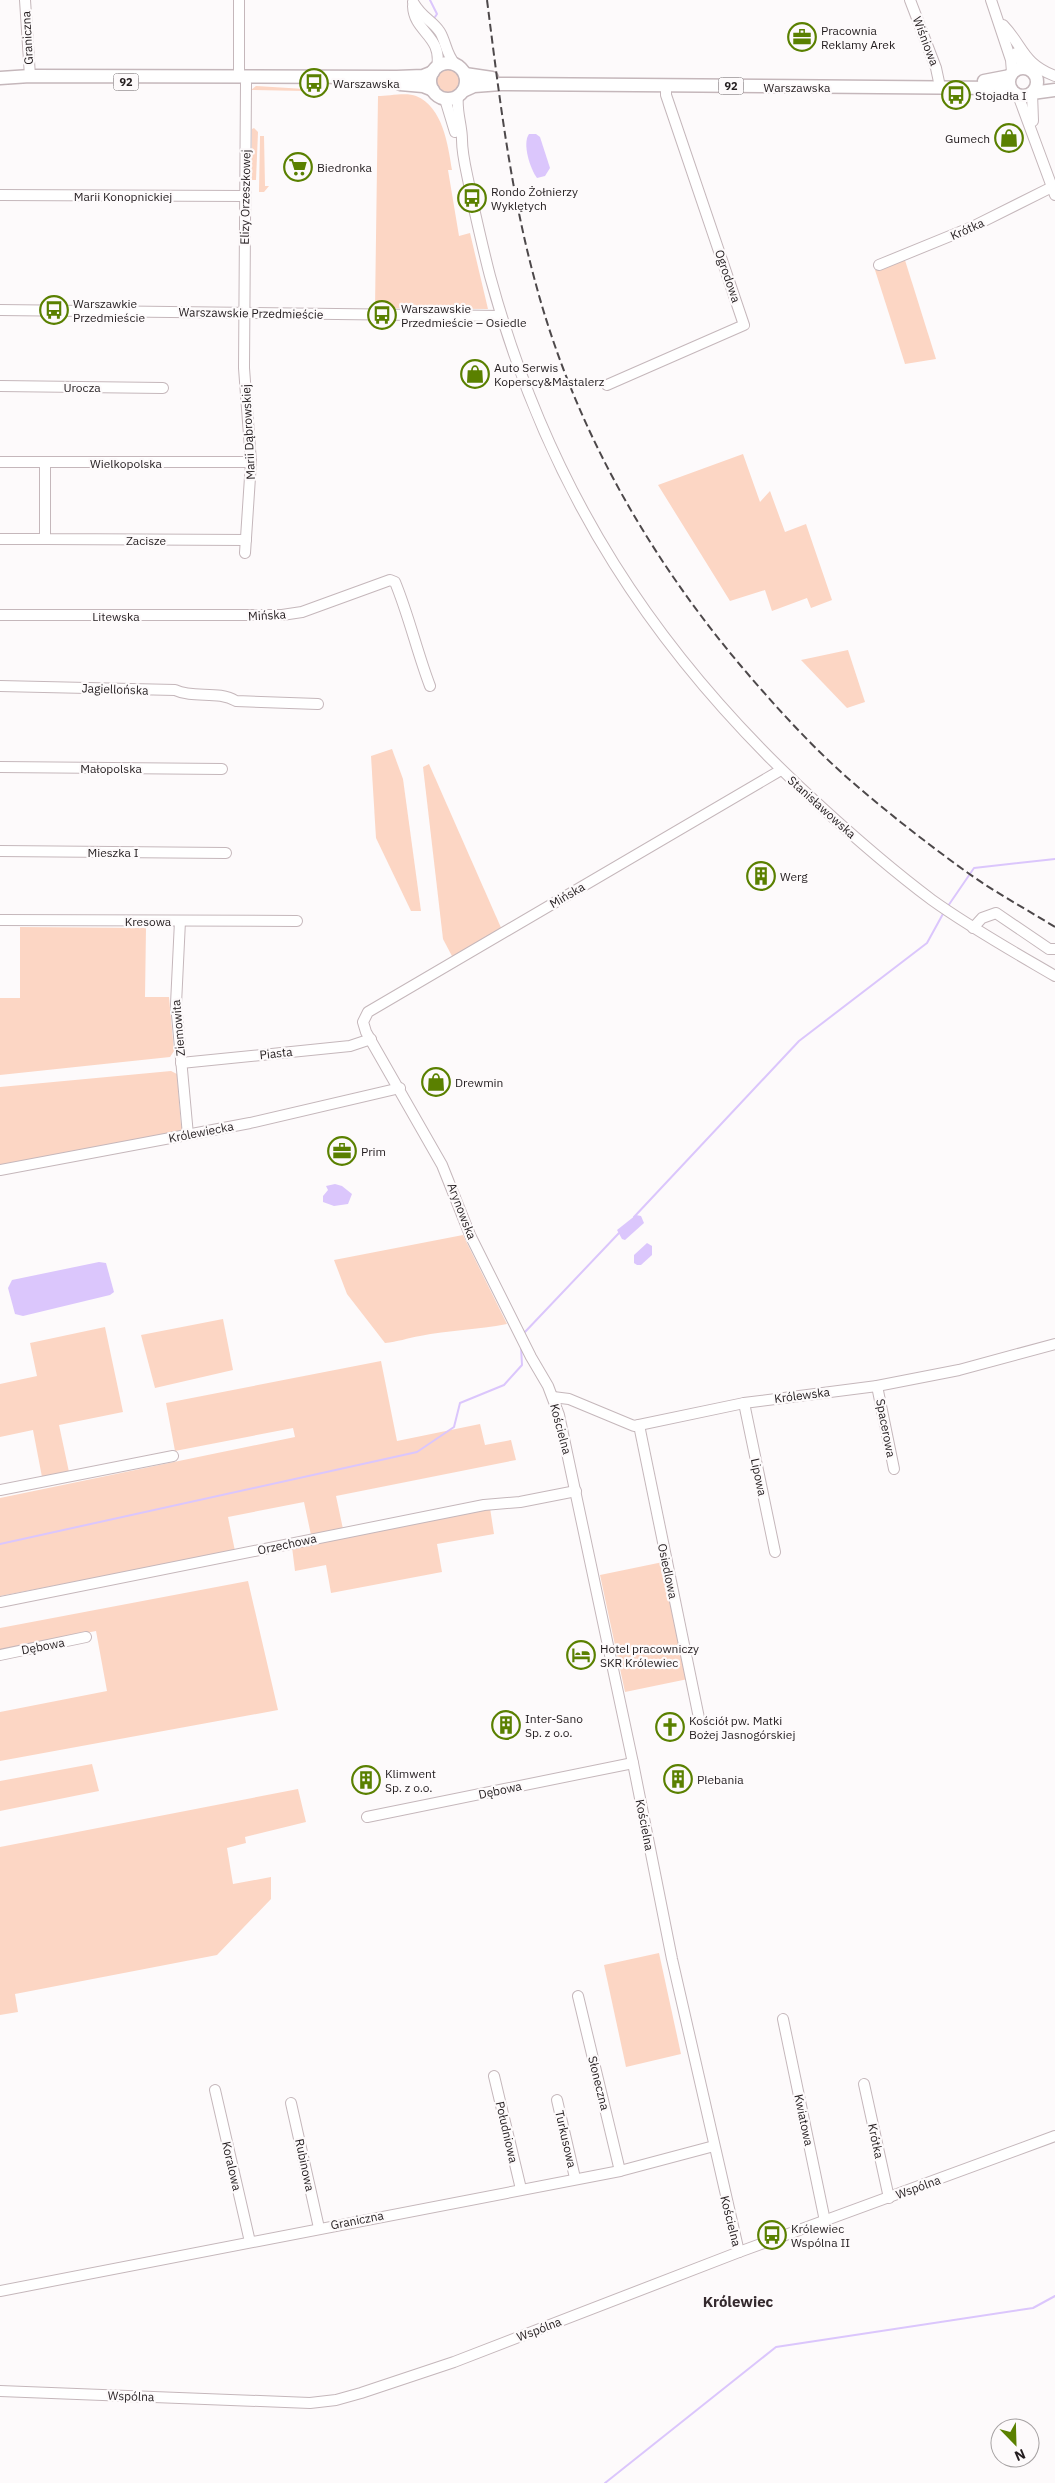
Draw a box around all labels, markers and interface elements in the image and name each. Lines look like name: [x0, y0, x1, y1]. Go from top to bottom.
street label: Graniczna: [18, 10, 36, 65]
street label: Wiśniowa: [910, 14, 942, 68]
office icon: Pracownia Reklamy Arek: [787, 22, 817, 52]
place label: Pracownia Reklamy Arek: [821, 23, 896, 52]
bus stop icon: Warszawska: [299, 68, 329, 98]
road number: 92: [114, 74, 138, 90]
place label: Warszawska: [333, 76, 400, 91]
road number: 92: [718, 78, 744, 94]
street label: Warszawska: [764, 80, 831, 95]
bus stop icon: Stojadła I: [941, 80, 971, 110]
place label: Stojadła I: [975, 88, 1027, 103]
shop icon: Gumech: [994, 123, 1024, 153]
place label: Gumech: [945, 131, 990, 146]
street label: Elizy Orzeszkowej: [237, 149, 253, 245]
supermarket icon: Biedronka: [283, 152, 313, 182]
place label: Biedronka: [317, 160, 373, 175]
bus stop icon: Rondo Żołnierzy Wyklętych: [457, 183, 487, 213]
place label: Rondo Żołnierzy Wyklętych: [491, 184, 578, 213]
street label: Marii Konopnickiej: [74, 189, 172, 204]
street label: Krótka: [948, 215, 987, 243]
street label: Ogrodowa: [712, 248, 744, 305]
bus stop icon: Warszawkie Przedmieście: [39, 295, 69, 325]
place label: Warszawkie Przedmieście: [73, 296, 145, 325]
bus stop icon: Warszawskie Przedmieście – Osiedle: [367, 300, 397, 330]
place label: Warszawskie Przedmieście – Osiedle: [401, 301, 527, 330]
street label: Warszawskie Przedmieście: [178, 304, 324, 322]
shop icon: Auto Serwis Koperscy&Mastalerz: [460, 359, 490, 389]
place label: Auto Serwis Koperscy&Mastalerz: [494, 360, 605, 389]
street label: Urocza: [63, 380, 101, 395]
street label: Marii Dąbrowskiej: [238, 384, 258, 480]
street label: Wielkopolska: [90, 456, 163, 471]
street label: Zacisze: [126, 533, 166, 548]
street label: Mińska: [248, 606, 287, 623]
street label: Litewska: [92, 609, 140, 624]
street label: Jagiellońska: [81, 680, 149, 698]
street label: Małopolska: [80, 761, 142, 776]
street label: Stanisławowska: [785, 772, 860, 842]
street label: Mieszka I: [88, 845, 139, 860]
building icon: Werg: [746, 861, 776, 891]
place label: Werg: [780, 869, 808, 884]
street label: Mińska: [547, 879, 588, 911]
street label: Kresowa: [125, 914, 172, 929]
street label: Ziemowita: [168, 999, 188, 1057]
street label: Piasta: [259, 1044, 294, 1062]
shop icon: Drewmin: [421, 1067, 451, 1097]
place label: Drewmin: [455, 1075, 503, 1090]
street label: Królewiecka: [167, 1118, 235, 1146]
office icon: Prim: [327, 1136, 357, 1166]
place label: Prim: [361, 1144, 386, 1159]
street label: Arynowska: [444, 1181, 480, 1242]
street label: Królewska: [773, 1384, 831, 1406]
street label: Spacerowa: [873, 1397, 899, 1459]
street label: Kościelna: [547, 1402, 575, 1457]
street label: Lipowa: [748, 1457, 770, 1498]
street label: Orzechowa: [256, 1530, 318, 1558]
street label: Osiedlowa: [655, 1542, 681, 1601]
street label: Dębowa: [20, 1634, 66, 1658]
hotel icon: Hotel pracowniczy SKR Królewiec: [566, 1640, 596, 1670]
place label: Hotel pracowniczy SKR Królewiec: [600, 1641, 699, 1670]
building icon: Inter-Sano Sp. z o.o.: [491, 1710, 521, 1740]
place label: Inter-Sano Sp. z o.o.: [525, 1711, 583, 1740]
church icon: Kościół pw. Matki Bożej Jasnogórskiej: [655, 1712, 685, 1742]
place label: Kościół pw. Matki Bożej Jasnogórskiej: [689, 1713, 795, 1742]
building icon: Plebania: [663, 1764, 693, 1794]
building icon: Klimwent Sp. z o.o.: [351, 1765, 381, 1795]
place label: Klimwent Sp. z o.o.: [385, 1766, 436, 1795]
place label: Plebania: [697, 1772, 744, 1787]
street label: Dębowa: [477, 1778, 524, 1802]
street label: Kościelna: [633, 1798, 657, 1853]
street label: Słoneczna: [585, 2054, 613, 2112]
street label: Kwiatowa: [791, 2093, 817, 2148]
street label: Południowa: [493, 2100, 522, 2165]
street label: Turkusowa: [552, 2109, 580, 2170]
street label: Krótka: [865, 2122, 887, 2160]
street label: Rubinowa: [292, 2137, 318, 2193]
street label: Koralowa: [219, 2140, 245, 2193]
street label: Wspólna: [894, 2172, 943, 2202]
street label: Kościelna: [717, 2194, 745, 2249]
street label: Graniczna: [329, 2207, 385, 2232]
bus stop icon: Królewiec Wspólna II: [757, 2220, 787, 2250]
place label: Królewiec Wspólna II: [791, 2221, 850, 2250]
district label: Królewiec: [703, 2292, 774, 2311]
street label: Wspólna: [515, 2313, 564, 2344]
street label: Wspólna: [107, 2388, 155, 2404]
north arrow: [990, 2418, 1040, 2468]
text: N: [1012, 2445, 1028, 2465]

